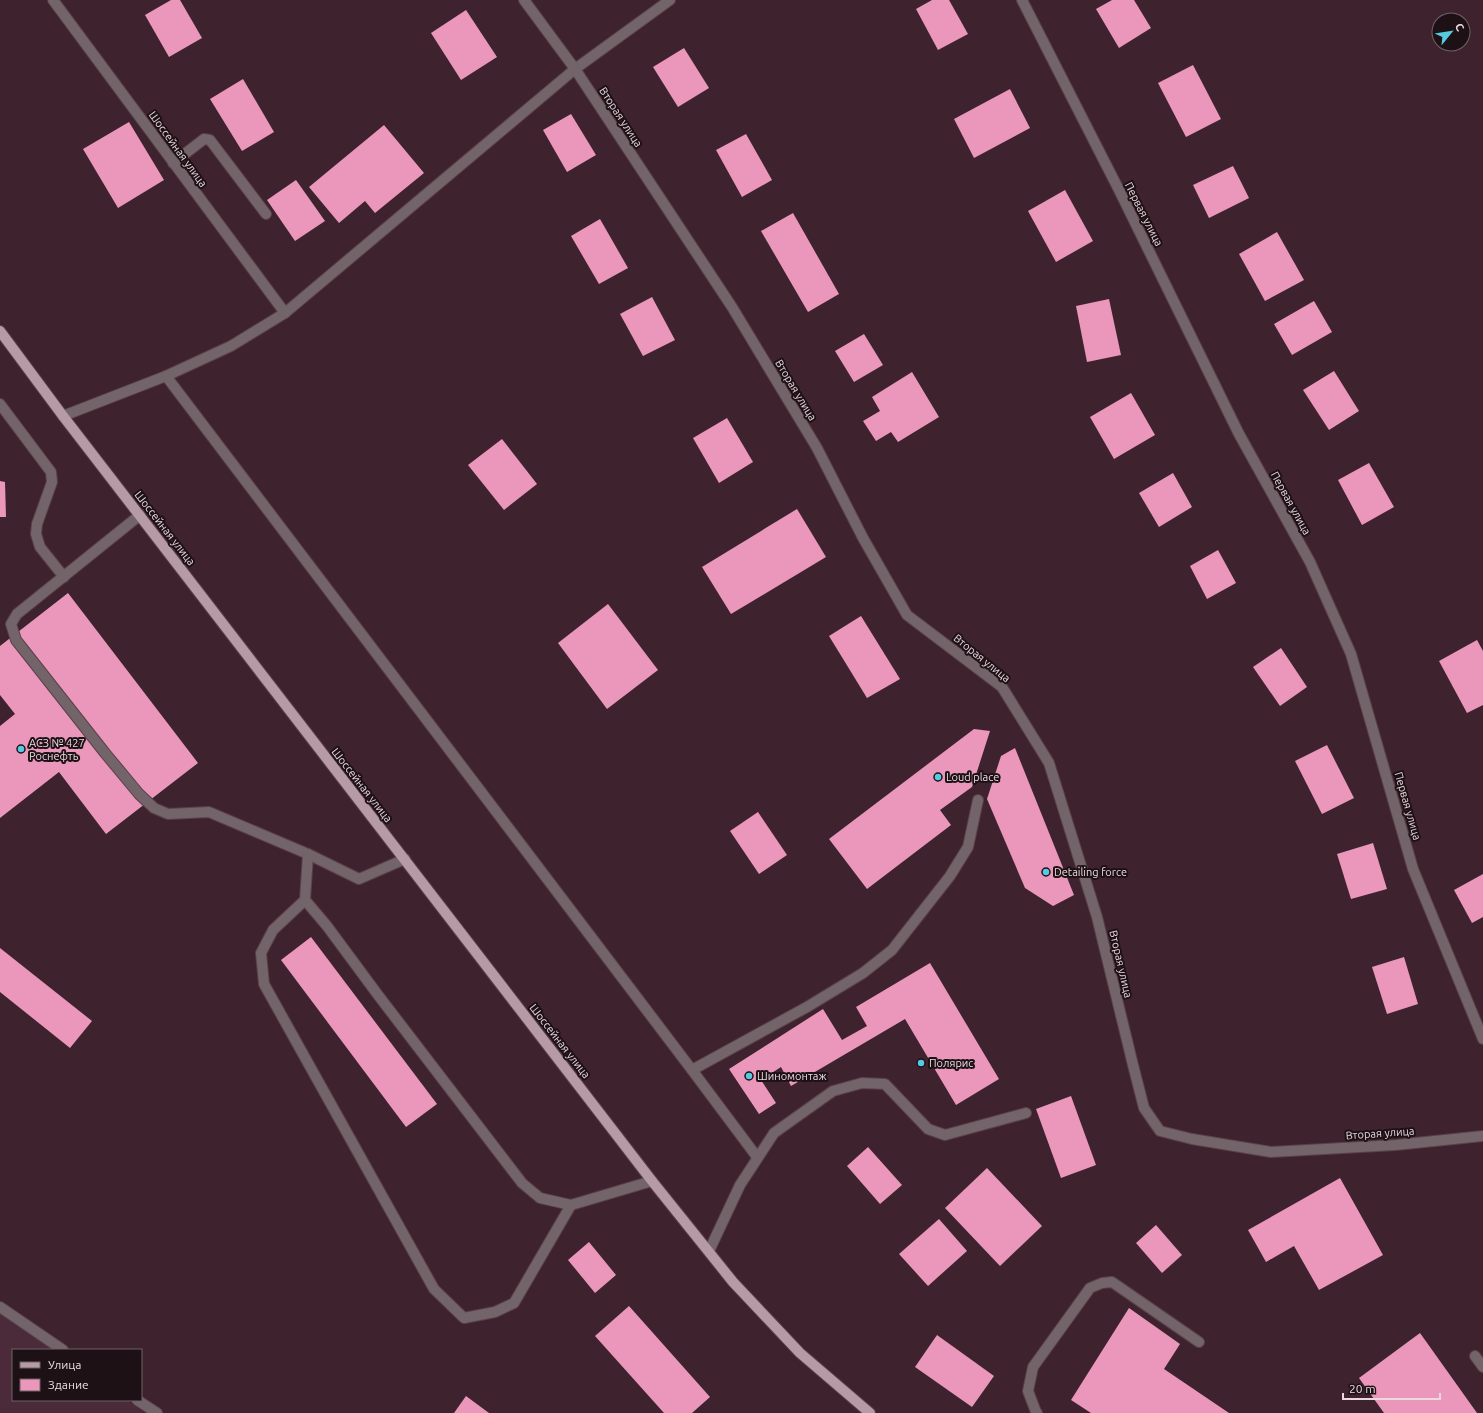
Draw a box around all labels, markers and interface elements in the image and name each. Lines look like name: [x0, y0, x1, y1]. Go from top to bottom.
north arrow: [1431, 12, 1471, 52]
text: С: [1453, 21, 1467, 33]
street label: Вторая улица: [597, 85, 645, 149]
street label: Шоссейная улица: [147, 109, 209, 189]
street label: Первая улица: [1123, 180, 1165, 248]
street label: Вторая улица: [773, 357, 819, 423]
street label: Первая улица: [1269, 469, 1313, 537]
street label: Шоссейная улица: [132, 489, 198, 567]
street label: Вторая улица: [951, 632, 1013, 684]
place label: АСЗ № 427 Роснефть: [29, 737, 85, 762]
marker: АСЗ № 427 Роснефть: [16, 744, 26, 754]
street label: Шоссейная улица: [329, 746, 395, 824]
place label: Loud place: [946, 771, 999, 783]
street label: Первая улица: [1393, 771, 1423, 841]
marker: Loud place: [933, 772, 943, 782]
place label: Detailing force: [1054, 866, 1127, 878]
marker: Detailing force: [1041, 867, 1051, 877]
street label: Вторая улица: [1107, 929, 1135, 999]
street label: Шоссейная улица: [527, 1002, 593, 1080]
place label: Полярис: [929, 1057, 973, 1069]
marker: Полярис: [916, 1058, 926, 1068]
place label: Шиномонтаж: [757, 1070, 827, 1082]
marker: Шиномонтаж: [744, 1071, 754, 1081]
street label: Вторая улица: [1345, 1125, 1415, 1141]
legend: [12, 1349, 142, 1401]
text: Улица: [48, 1358, 81, 1371]
scale bar: [1343, 1375, 1440, 1401]
text: Здание: [48, 1378, 89, 1391]
text: 20 m: [1349, 1382, 1376, 1395]

